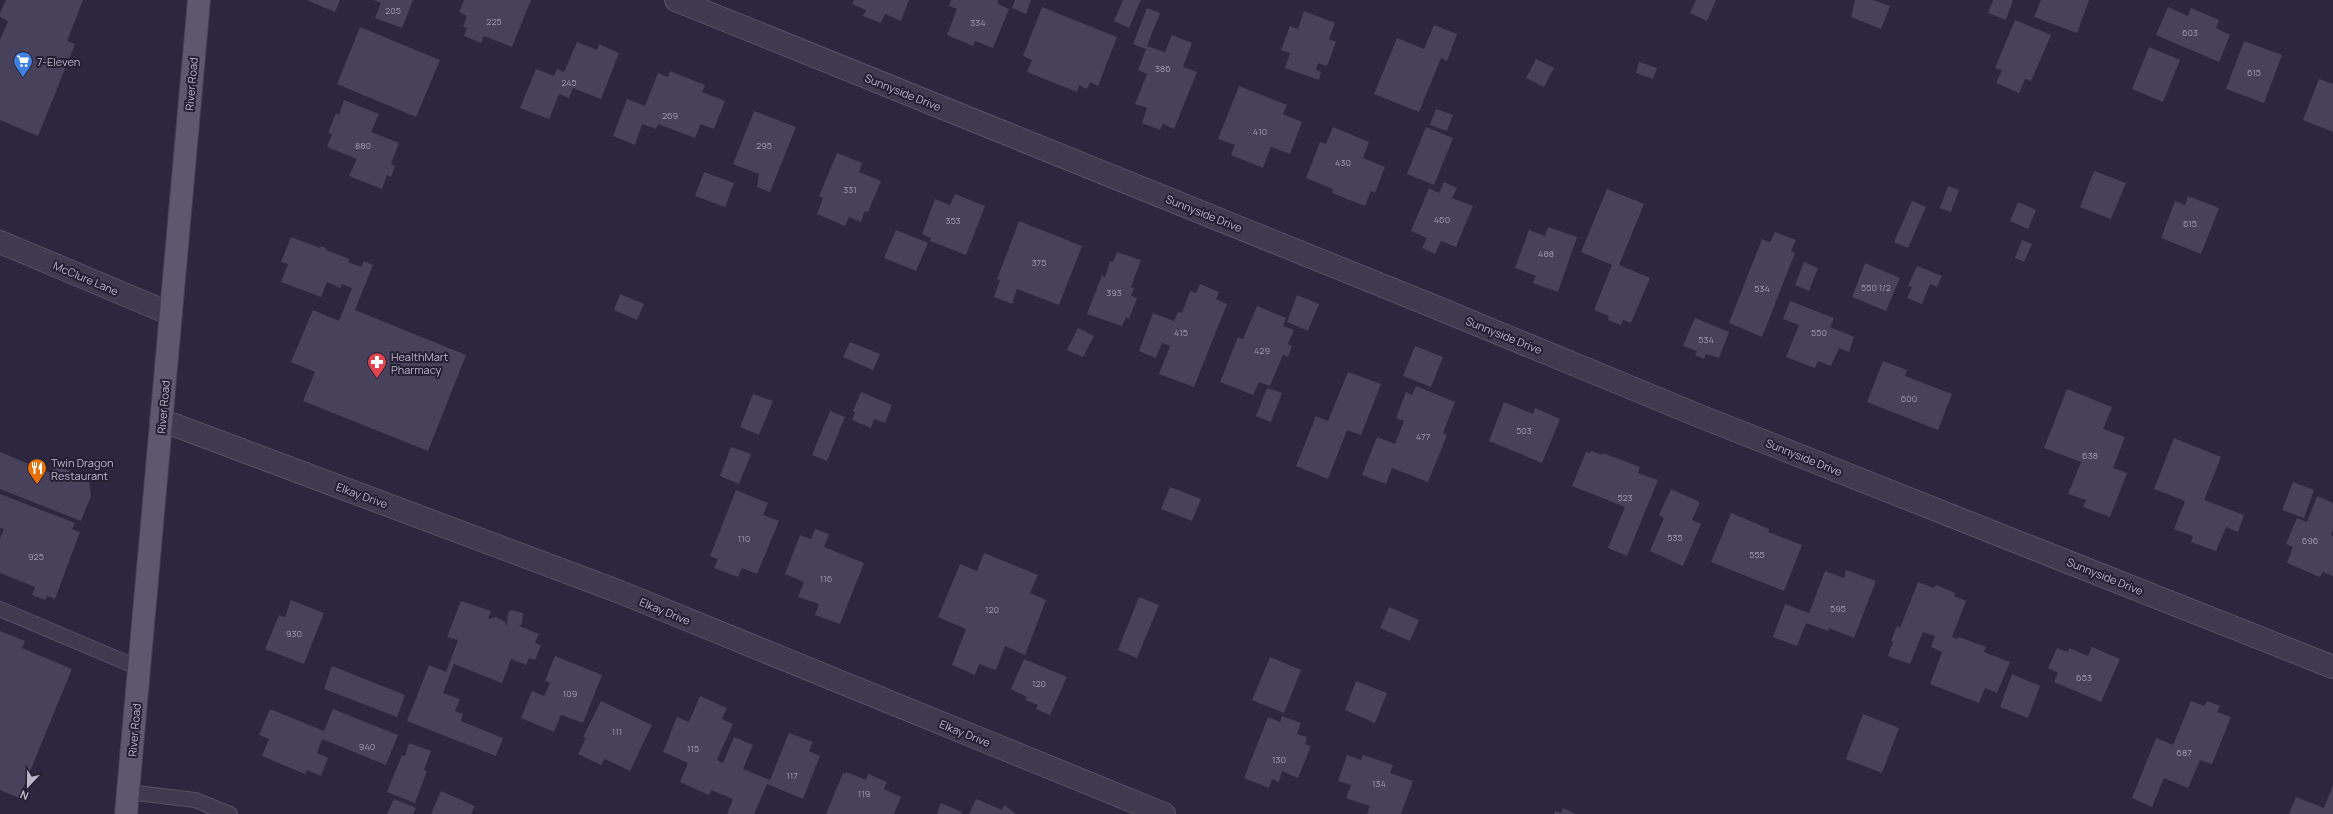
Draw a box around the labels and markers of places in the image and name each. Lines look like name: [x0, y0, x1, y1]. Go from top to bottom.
supermarket icon: 7-Eleven: [12, 50, 34, 78]
place label: 7-Eleven: [37, 54, 80, 69]
place label: HealthMart Pharmacy: [391, 349, 448, 377]
pharmacy icon: HealthMart Pharmacy: [366, 351, 388, 379]
place label: Twin Dragon Restaurant: [51, 455, 113, 483]
restaurant icon: Twin Dragon Restaurant: [26, 457, 48, 485]

